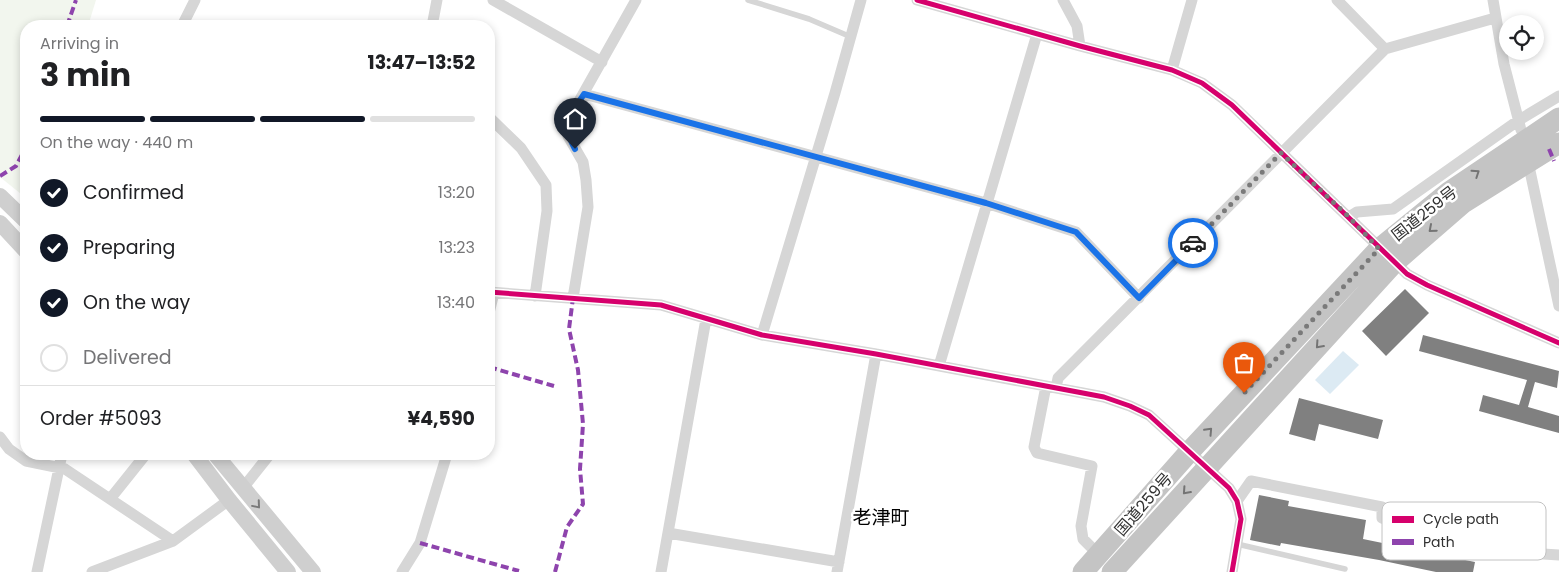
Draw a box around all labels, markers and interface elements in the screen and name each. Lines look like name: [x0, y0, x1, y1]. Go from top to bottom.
map controls: [1499, 15, 1544, 60]
button: locate: [1499, 15, 1544, 60]
text: Arriving in: [40, 32, 119, 55]
text: 13:47–13:52: [367, 49, 475, 76]
text: 3 min: [40, 52, 131, 97]
pin: [554, 98, 596, 149]
icon: home: [561, 105, 589, 133]
text: On the way · 440 m: [40, 131, 193, 154]
one-way arrow: [1471, 170, 1480, 180]
icon: check: [40, 179, 68, 207]
text: Confirmed: [83, 179, 184, 206]
text: 13:20: [438, 181, 475, 204]
street label: 国道259号: [1387, 181, 1462, 246]
courier: [1168, 218, 1218, 268]
one-way arrow: [1429, 224, 1438, 233]
icon: car: [1179, 229, 1207, 257]
icon: check: [40, 234, 68, 262]
text: Preparing: [83, 234, 175, 261]
text: 13:23: [438, 236, 475, 259]
icon: check: [40, 289, 68, 317]
text: On the way: [83, 289, 190, 316]
text: 13:40: [437, 291, 475, 314]
one-way arrow: [1316, 340, 1325, 349]
pin: [1223, 342, 1265, 393]
text: Delivered: [83, 344, 172, 371]
icon: bag: [1230, 349, 1258, 377]
text: Order #5093: [40, 405, 162, 432]
text: ¥4,590: [408, 405, 475, 432]
one-way arrow: [1203, 428, 1212, 437]
street label: 国道259号: [1109, 468, 1177, 541]
one-way arrow: [1183, 486, 1192, 495]
one-way arrow: [252, 499, 261, 508]
legend: [1382, 502, 1546, 560]
district label: 老津町: [852, 504, 910, 531]
text: Cycle path: [1423, 509, 1499, 529]
text: Path: [1423, 532, 1455, 552]

